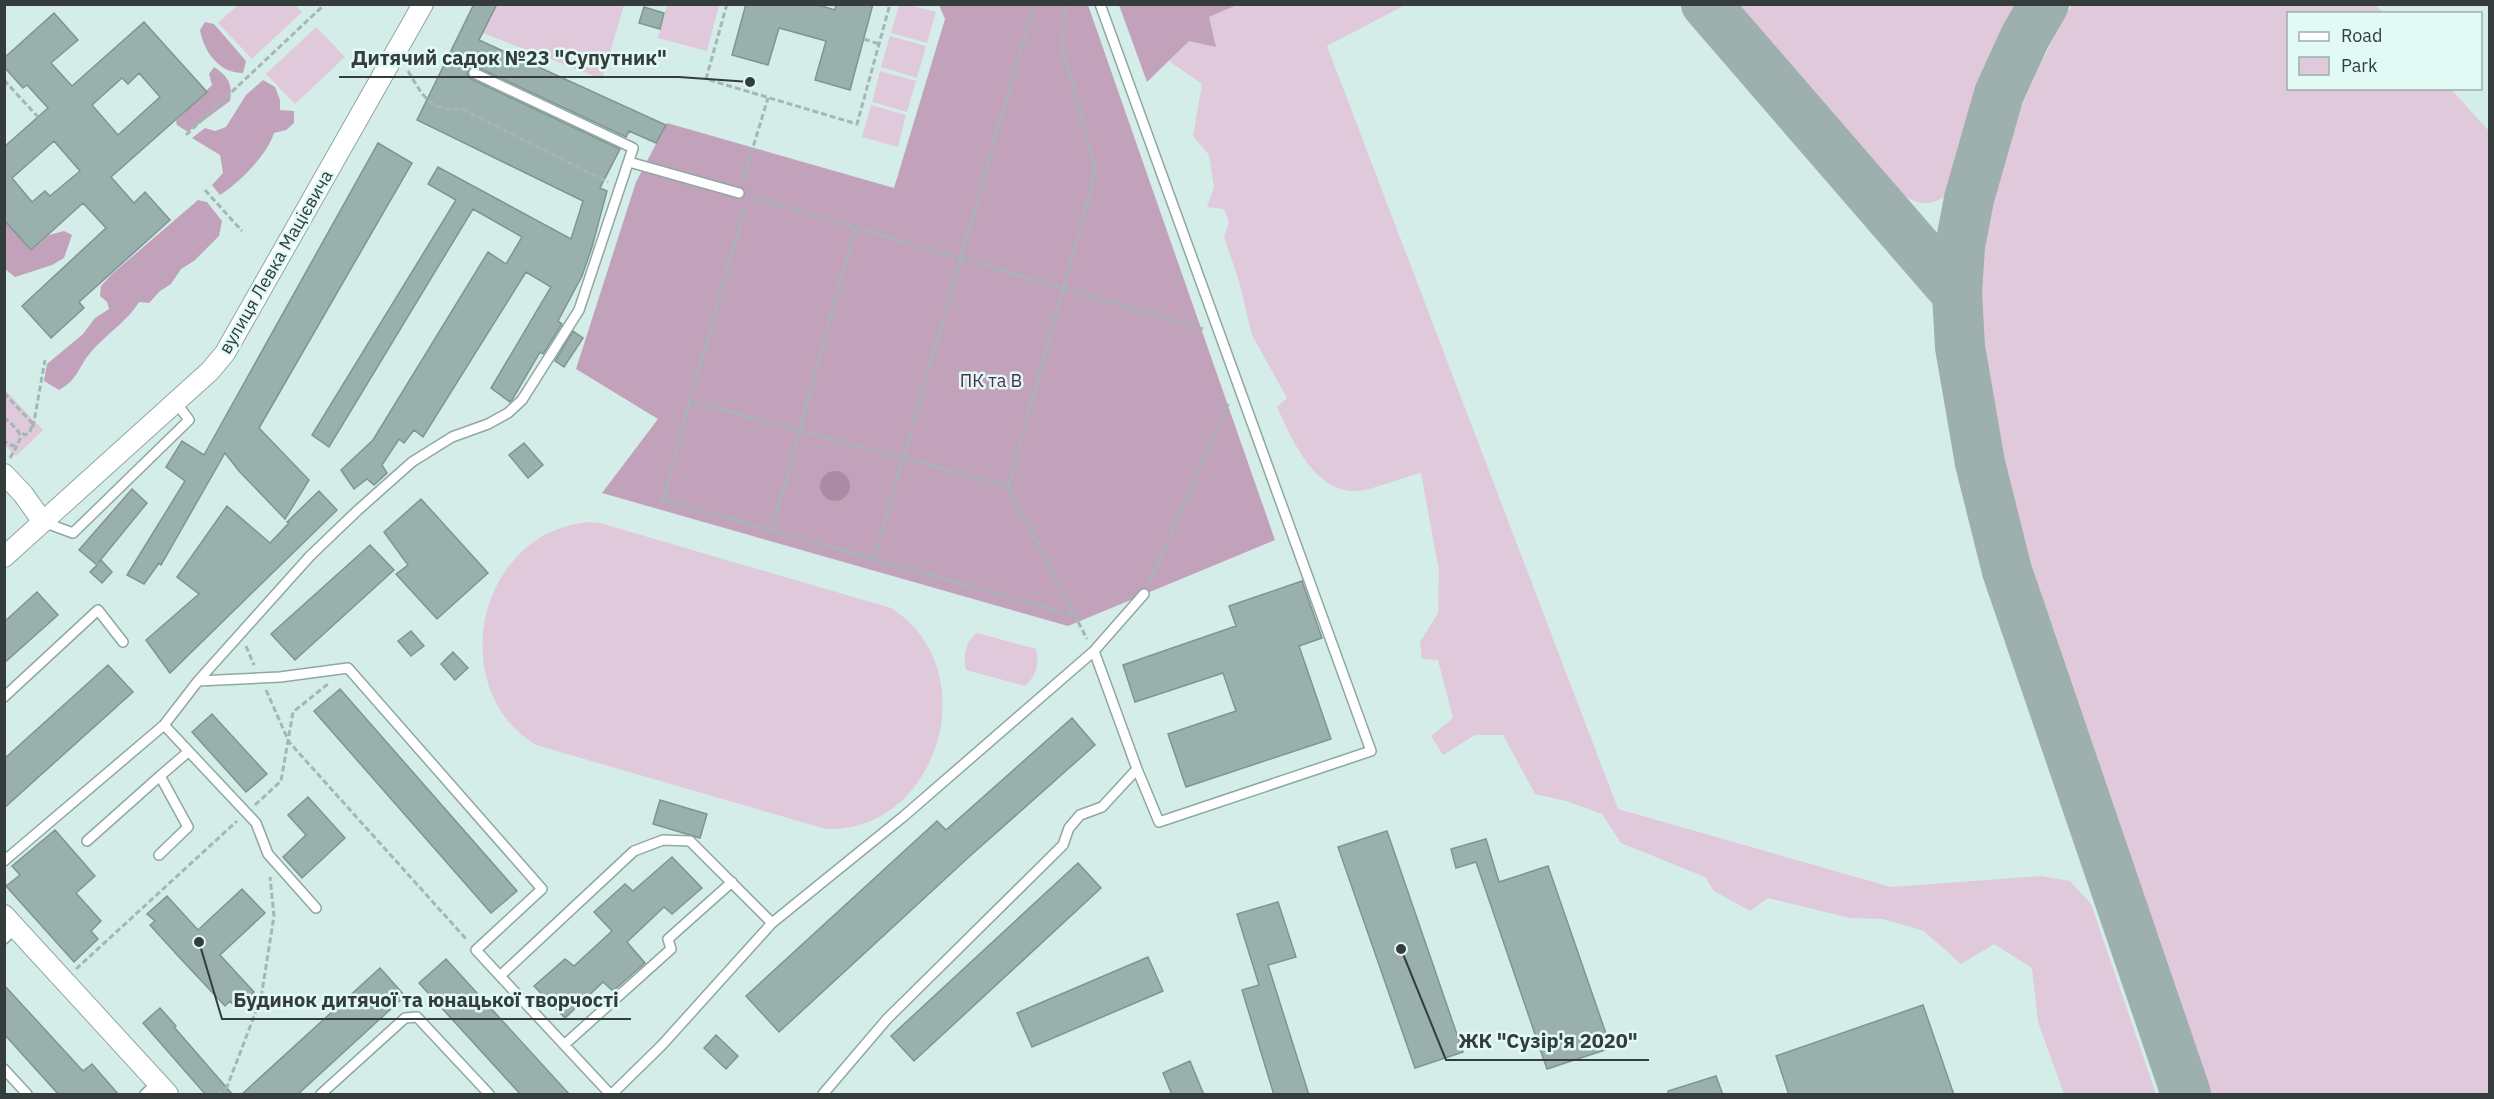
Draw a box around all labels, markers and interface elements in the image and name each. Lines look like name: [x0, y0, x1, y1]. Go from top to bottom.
legend: [2287, 12, 2482, 90]
text: Road: [2341, 24, 2382, 47]
callout: Дитячий садок №23 "Супутник": [339, 39, 679, 77]
text: Дитячий садок №23 "Супутник": [351, 44, 667, 71]
text: Park: [2341, 54, 2378, 77]
street label: вулиця Левка Мацієвича: [213, 165, 338, 358]
park label: ПК та В: [960, 369, 1022, 392]
callout: Будинок дитячої та юнацької творчості: [222, 981, 631, 1019]
text: Будинок дитячої та юнацької творчості: [233, 986, 619, 1013]
callout: ЖК "Сузір'я 2020": [1446, 1022, 1649, 1060]
text: ЖК "Сузір'я 2020": [1458, 1027, 1638, 1054]

